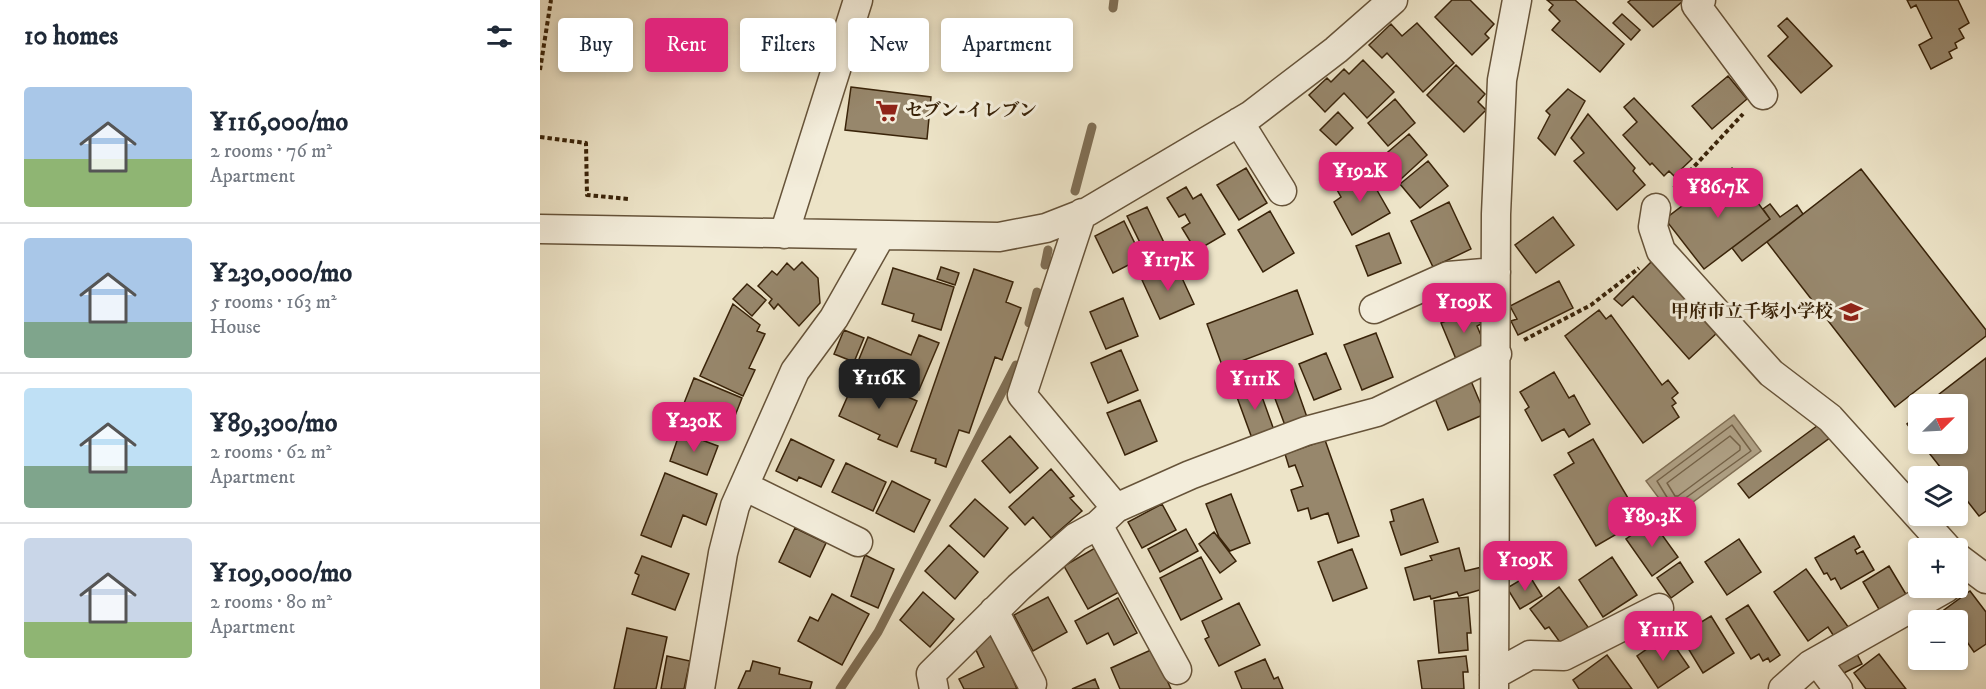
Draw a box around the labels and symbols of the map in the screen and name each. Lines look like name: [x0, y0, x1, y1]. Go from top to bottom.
supermarket icon: セブン-イレブン: [874, 98, 900, 124]
place label: セブン-イレブン: [905, 100, 1037, 122]
pin: ¥192K: [1318, 152, 1402, 203]
pin: ¥86.7K: [1669, 168, 1767, 219]
pin: ¥117K: [1126, 241, 1210, 292]
pin: ¥109K: [1422, 283, 1506, 334]
school or university icon: 甲府市立千塚小学校: [1838, 299, 1864, 325]
place label: 甲府市立千塚小学校: [1671, 301, 1833, 323]
pin: ¥116K: [837, 359, 921, 410]
pin: ¥111K: [1213, 360, 1297, 411]
north arrow: [1908, 394, 1968, 454]
pin: ¥230K: [652, 402, 736, 453]
pin: ¥89.3K: [1603, 497, 1701, 548]
pin: ¥109K: [1483, 541, 1567, 592]
pin: ¥111K: [1621, 611, 1705, 662]

